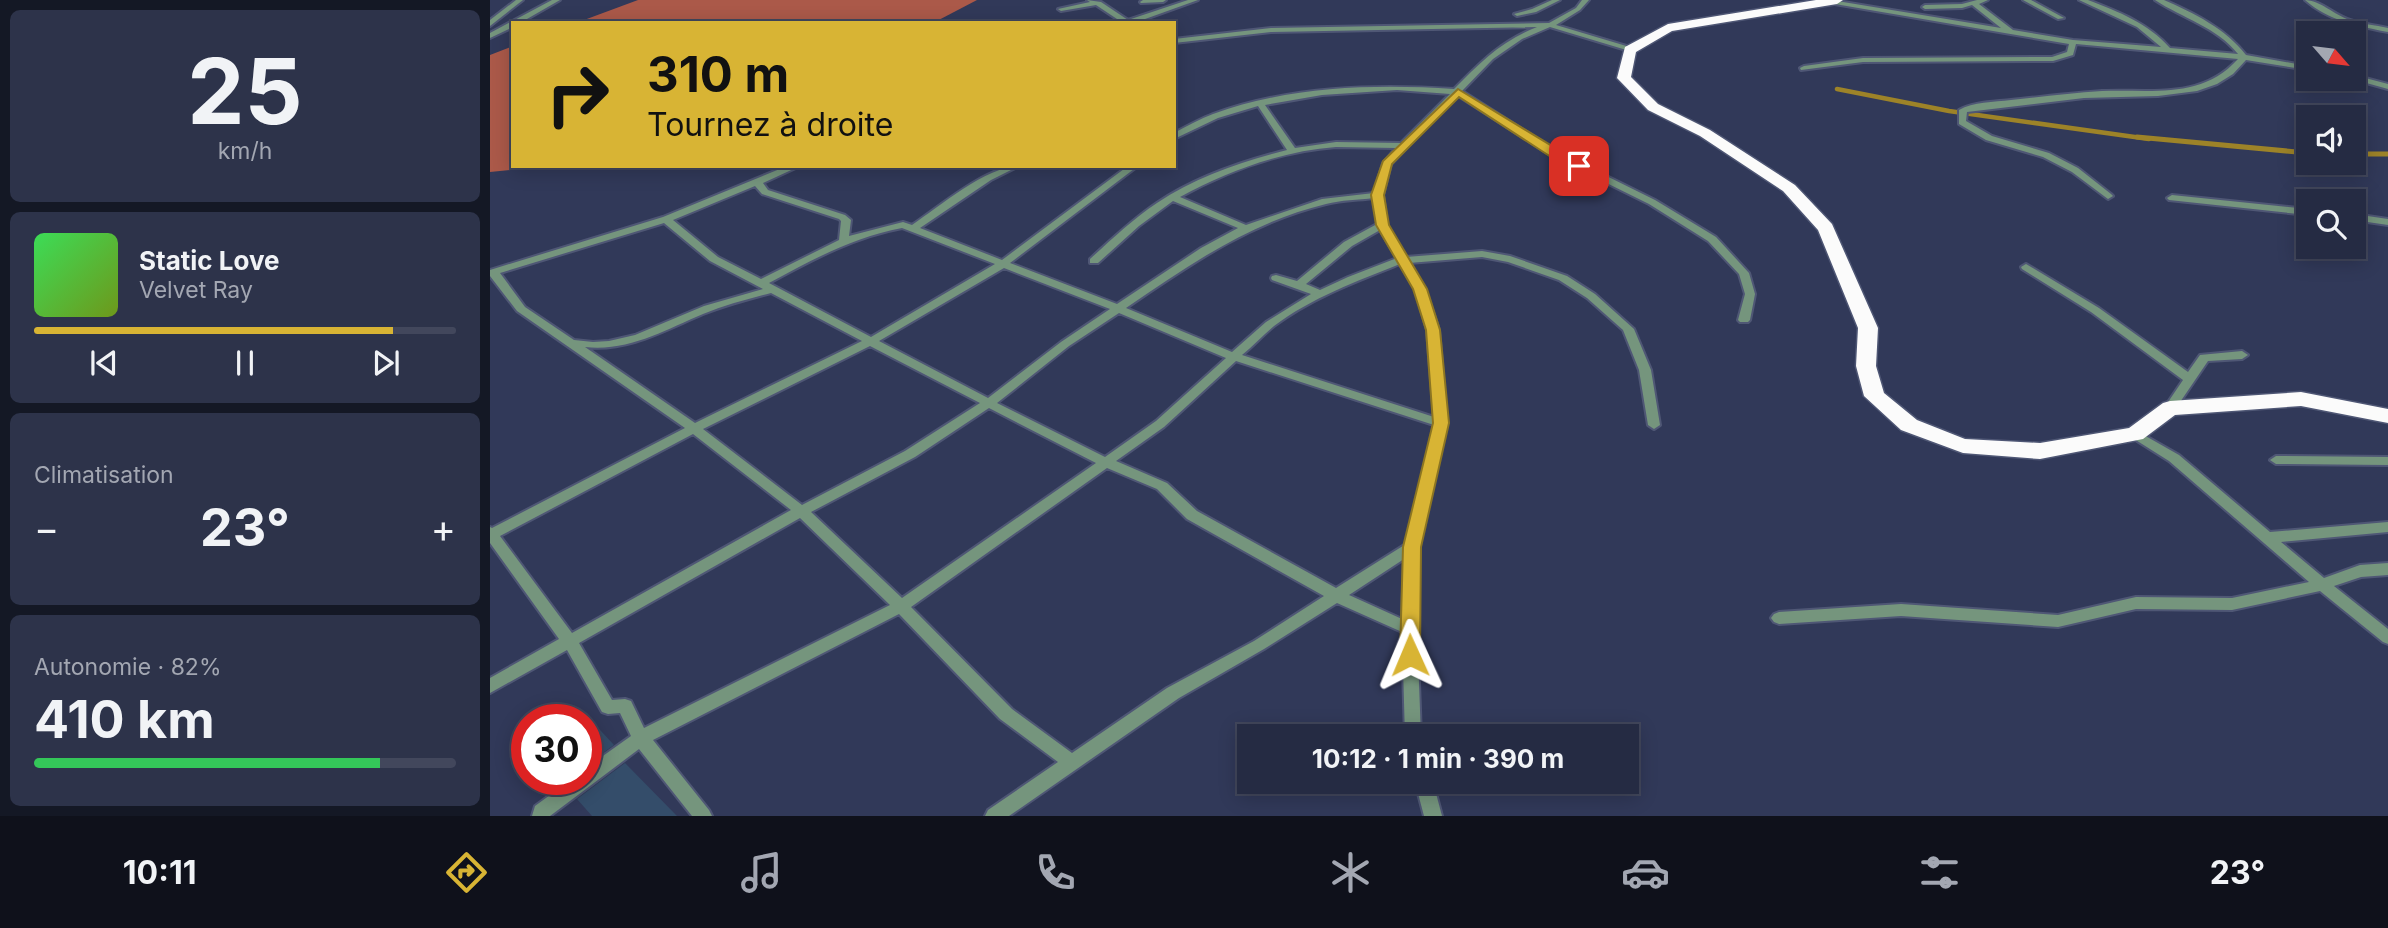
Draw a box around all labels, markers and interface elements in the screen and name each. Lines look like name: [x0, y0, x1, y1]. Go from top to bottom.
north arrow: [2296, 21, 2366, 91]
map controls: [2296, 21, 2366, 259]
text: 25: [187, 36, 303, 146]
text: 310 m: [647, 45, 789, 104]
icon: right: [532, 49, 623, 140]
text: Tournez à droite: [647, 105, 893, 144]
button: sound: [2296, 105, 2366, 175]
pin: [1549, 136, 1609, 196]
text: km/h: [218, 137, 272, 165]
icon: arrive: [1560, 147, 1598, 185]
button: search: [2296, 189, 2366, 259]
text: Static Love: [139, 245, 280, 276]
text: Velvet Ray: [139, 276, 253, 304]
icon: previous: [85, 344, 123, 382]
icon: pause: [226, 344, 264, 382]
icon: next: [367, 344, 405, 382]
text: Climatisation: [34, 461, 174, 489]
text: 23°: [200, 496, 290, 559]
text: −: [34, 505, 59, 551]
text: +: [431, 505, 456, 551]
position arrow: [1373, 618, 1447, 692]
text: Autonomie · 82%: [34, 653, 221, 681]
text: 410 km: [34, 688, 215, 751]
speed limit sign: 30: [511, 704, 602, 795]
text: 10:12 · 1 min · 390 m: [1312, 743, 1564, 774]
icon: directions: [442, 848, 491, 897]
icon: music: [737, 848, 786, 897]
icon: phone: [1031, 848, 1080, 897]
icon: climate: [1326, 848, 1375, 897]
icon: car: [1621, 848, 1670, 897]
icon: filters: [1915, 848, 1964, 897]
text: 10:11: [123, 853, 196, 892]
text: 23°: [2210, 853, 2265, 892]

